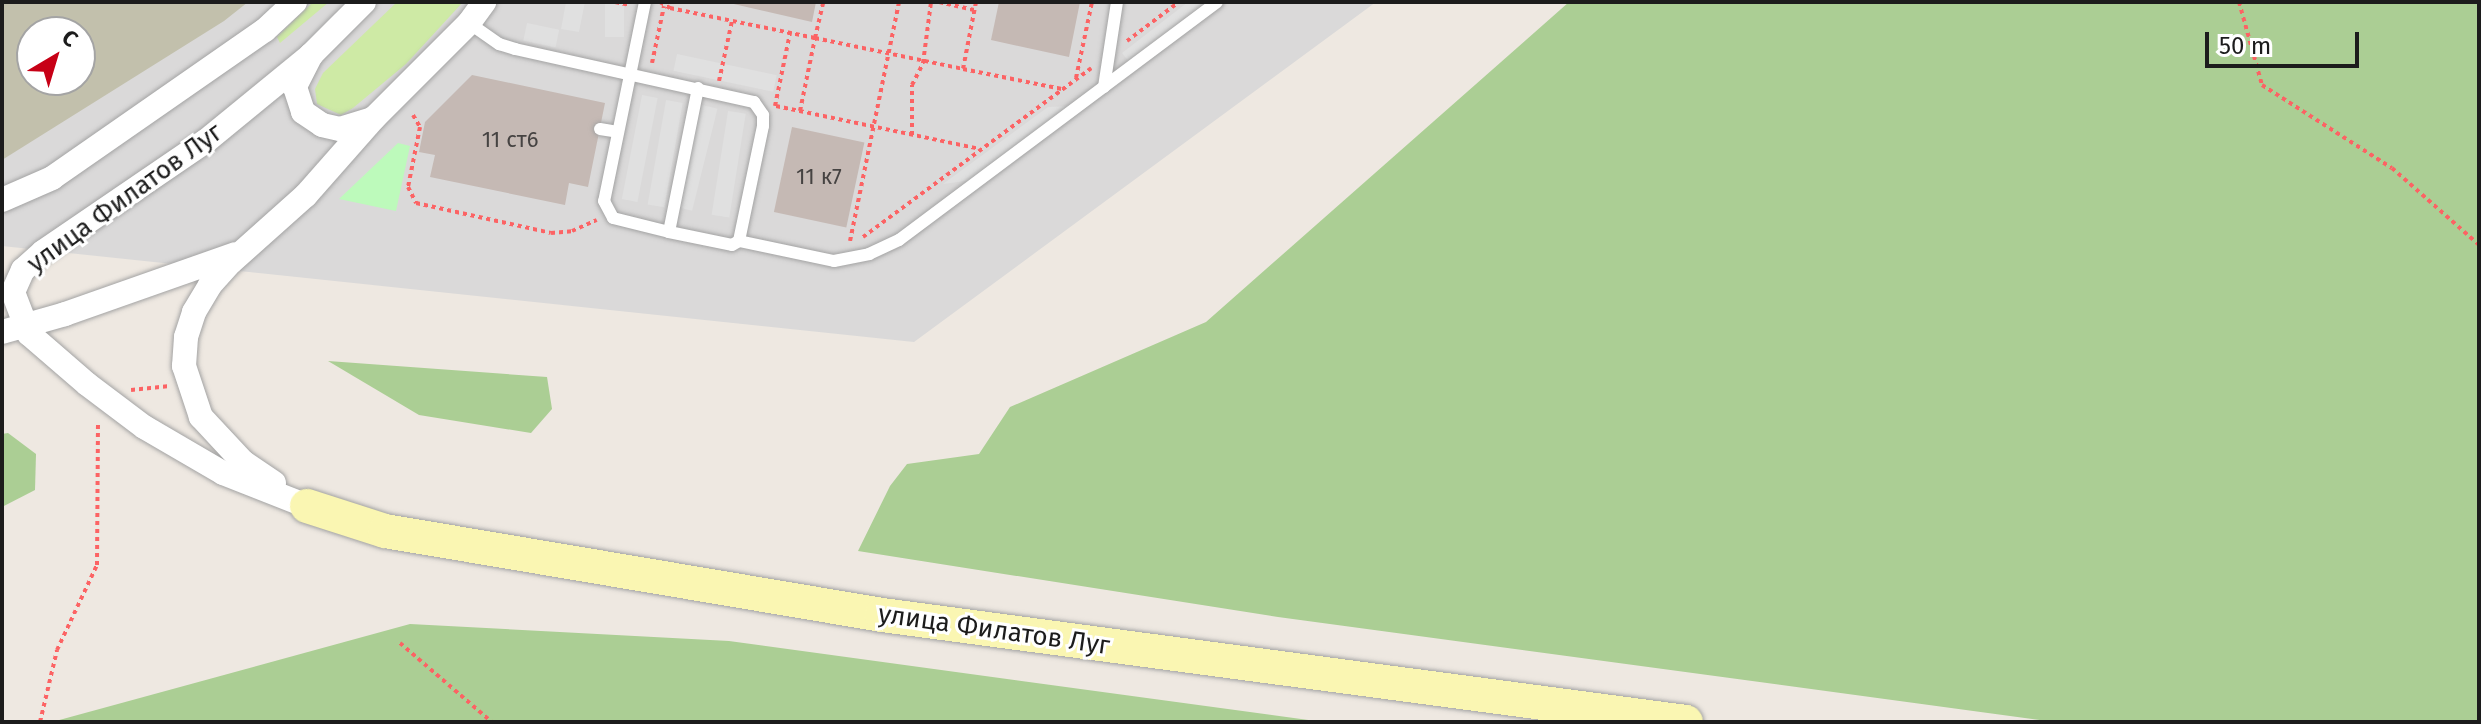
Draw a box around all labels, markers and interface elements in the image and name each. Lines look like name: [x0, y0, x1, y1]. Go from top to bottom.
north arrow: [16, 16, 96, 96]
scale bar: [2209, 16, 2363, 66]
text: С: [57, 24, 83, 53]
text: 50 m: [2219, 32, 2271, 60]
street label: улица Филатов Луг: [21, 117, 229, 279]
house number: 11 ст6: [482, 127, 538, 153]
house number: 11 к7: [796, 164, 842, 190]
street label: улица Филатов Луг: [876, 598, 1112, 662]

